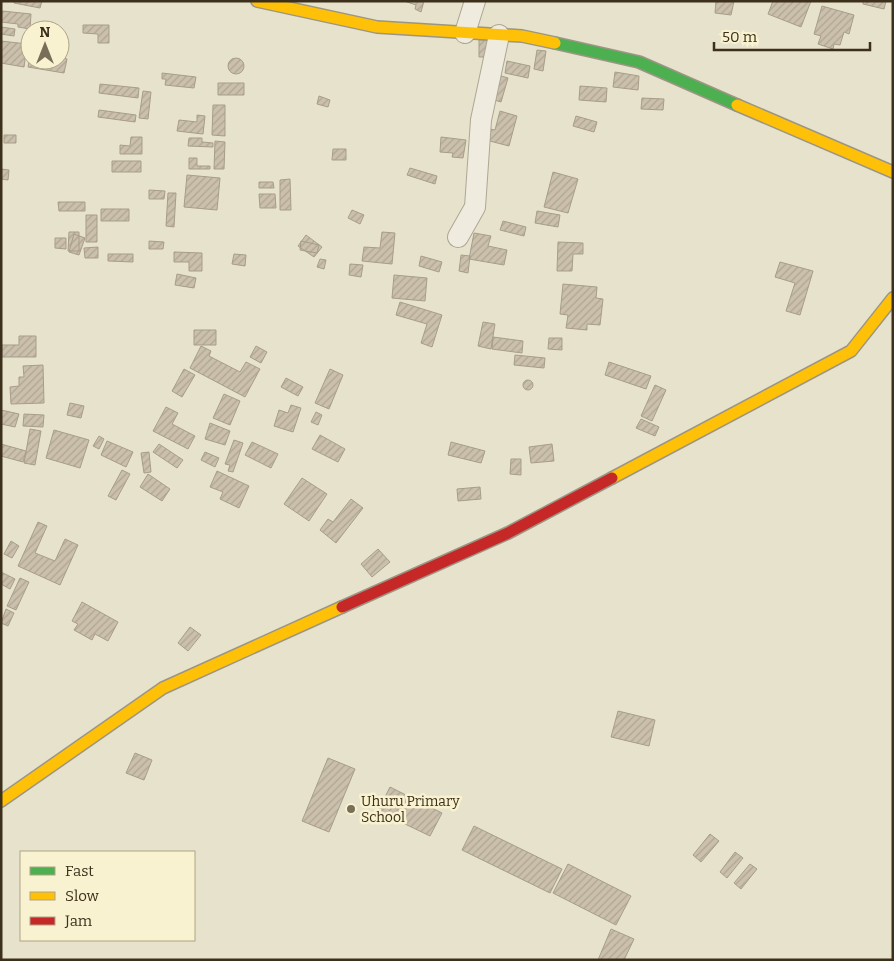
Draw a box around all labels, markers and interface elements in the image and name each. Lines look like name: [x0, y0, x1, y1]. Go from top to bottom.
north arrow: [20, 20, 70, 70]
scale bar: [714, 20, 870, 52]
text: N: [40, 24, 51, 41]
text: 50 m: [722, 28, 758, 46]
place label: Uhuru Primary School: [361, 793, 460, 826]
marker: Uhuru Primary School: [345, 803, 357, 815]
legend: [20, 851, 195, 941]
text: Fast: [65, 862, 94, 880]
text: Slow: [65, 887, 100, 905]
text: Jam: [64, 912, 93, 930]

